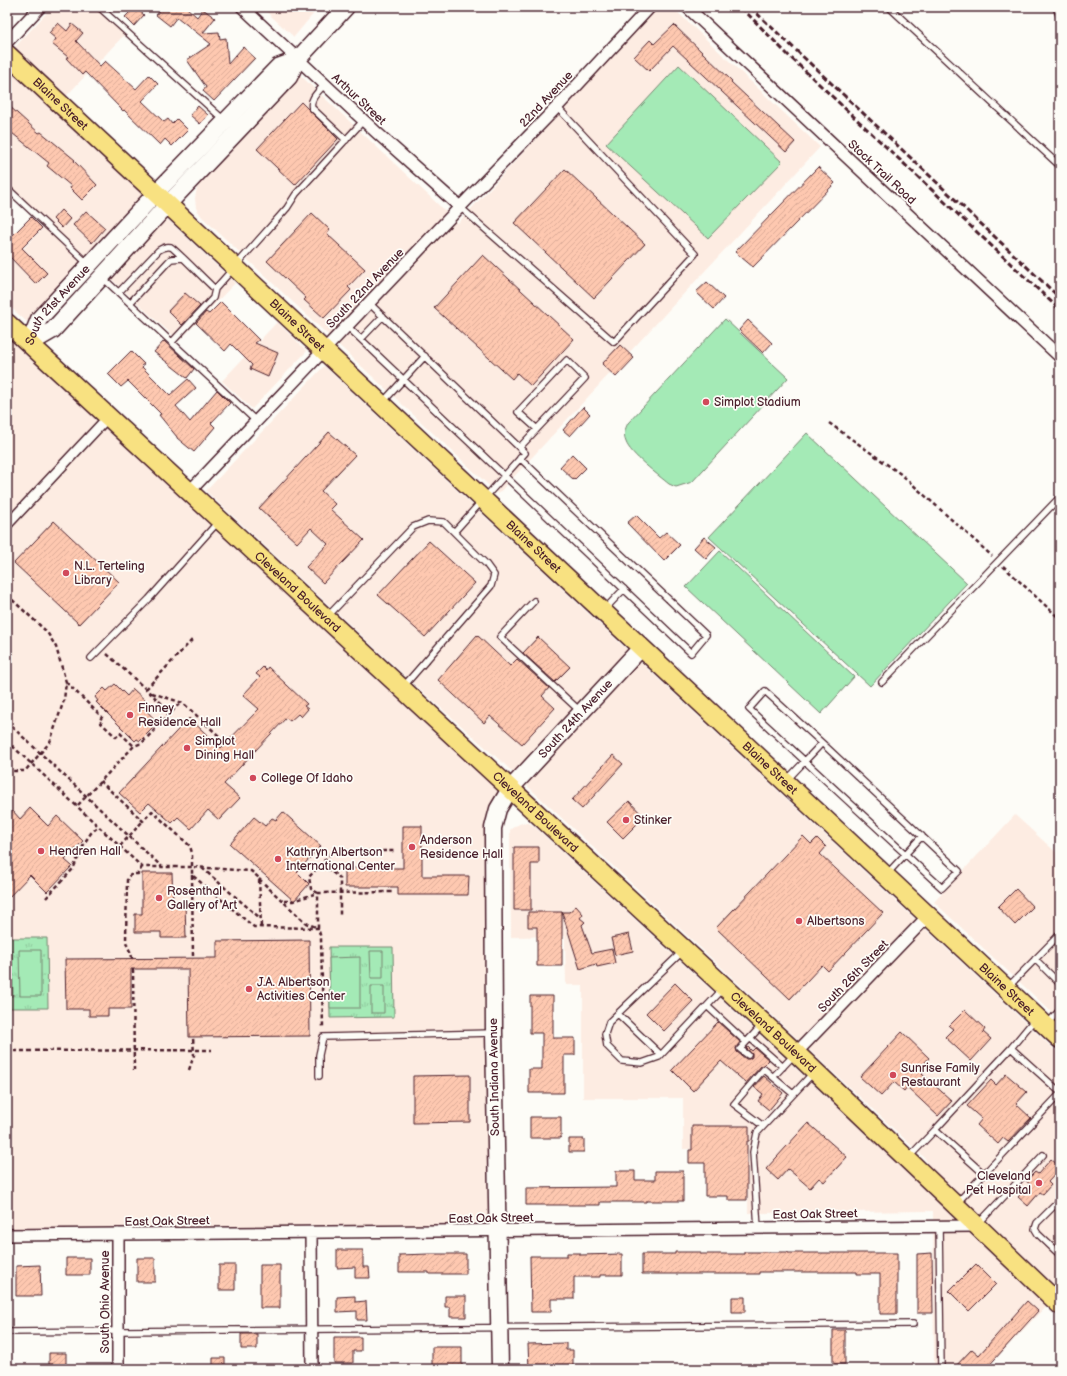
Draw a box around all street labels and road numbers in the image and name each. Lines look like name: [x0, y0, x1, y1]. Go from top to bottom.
street label: 22nd Avenue: [517, 68, 576, 131]
street label: Arthur Street: [328, 70, 389, 129]
street label: Blaine Street: [29, 75, 91, 134]
street label: Stock Trail Road: [844, 137, 919, 208]
street label: South 22nd Avenue: [323, 245, 407, 332]
street label: South 21st Avenue: [22, 262, 94, 347]
street label: Blaine Street: [266, 296, 328, 355]
street label: Blaine Street: [502, 517, 564, 577]
street label: Cleveland Boulevard: [251, 549, 344, 636]
street label: South 24th Avenue: [535, 676, 616, 762]
street label: Blaine Street: [739, 739, 801, 798]
street label: Cleveland Boulevard: [489, 769, 581, 856]
street label: South 26th Street: [815, 937, 892, 1016]
street label: Blaine Street: [975, 960, 1037, 1019]
street label: Cleveland Boulevard: [727, 989, 819, 1076]
street label: South Indiana Avenue: [486, 1018, 503, 1136]
street label: East Oak Street: [772, 1206, 858, 1223]
street label: East Oak Street: [448, 1210, 534, 1227]
street label: East Oak Street: [124, 1213, 210, 1230]
street label: South Ohio Avenue: [98, 1250, 113, 1354]

